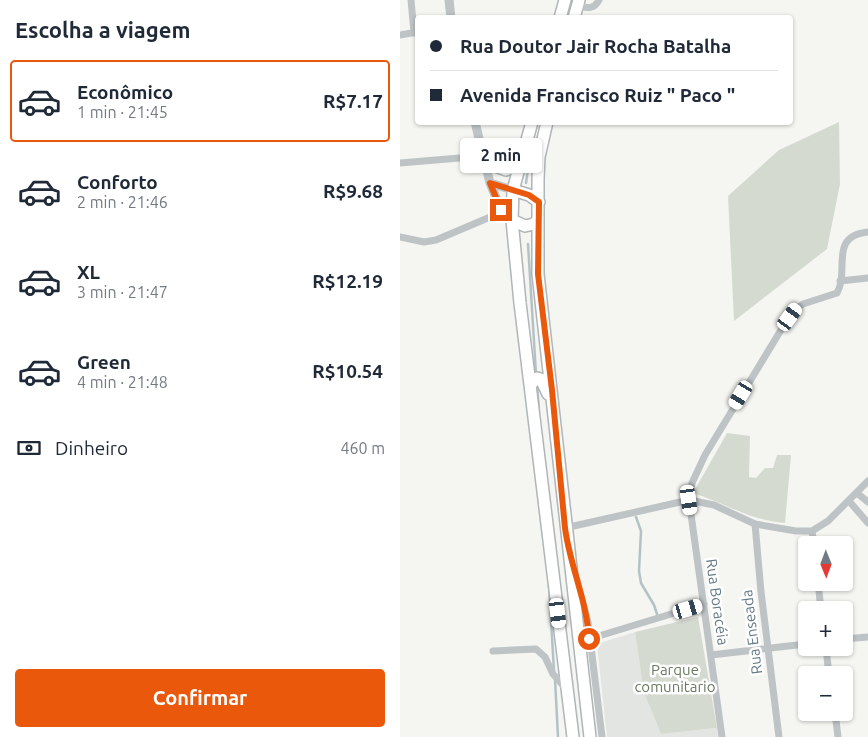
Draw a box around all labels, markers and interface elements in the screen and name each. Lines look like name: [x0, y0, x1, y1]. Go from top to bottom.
text: Escolha a viagem: [15, 17, 190, 42]
text: Rua Doutor Jair Rocha Batalha: [460, 35, 731, 57]
icon: car: [17, 79, 62, 124]
text: Econômico: [77, 81, 173, 103]
text: Avenida Francisco Ruiz " Paco ": [460, 84, 735, 106]
text: R$7.17: [323, 90, 383, 112]
text: 1 min · 21:45: [77, 103, 168, 121]
callout: 2 min: [460, 138, 542, 172]
text: 2 min: [481, 146, 521, 164]
icon: car: [17, 169, 62, 214]
text: Conforto: [77, 171, 158, 193]
text: R$9.68: [323, 180, 383, 202]
text: 2 min · 21:46: [77, 193, 168, 211]
route end: [490, 199, 512, 221]
icon: car: [17, 259, 62, 304]
text: XL: [77, 261, 100, 283]
text: R$12.19: [312, 270, 383, 292]
text: 3 min · 21:47: [77, 283, 168, 301]
car: [775, 300, 804, 334]
icon: car: [17, 349, 62, 394]
text: Green: [77, 351, 131, 373]
text: R$10.54: [312, 360, 383, 382]
text: 4 min · 21:48: [77, 373, 168, 391]
car: [726, 378, 755, 412]
icon: cash: [15, 434, 43, 462]
text: Dinheiro: [55, 437, 128, 459]
text: 460 m: [340, 439, 385, 457]
car: [679, 484, 698, 516]
north arrow: [798, 536, 852, 591]
map controls: [798, 536, 853, 721]
street label: Rua Boracéia: [703, 558, 732, 646]
street label: Rua Enseada: [738, 589, 765, 675]
car: [548, 597, 567, 629]
car: [671, 598, 704, 620]
button: +: [798, 601, 853, 656]
route start: [578, 628, 600, 650]
park label: Parque comunitario: [634, 661, 716, 695]
button: −: [798, 666, 853, 721]
button: Confirmar: [15, 669, 385, 727]

